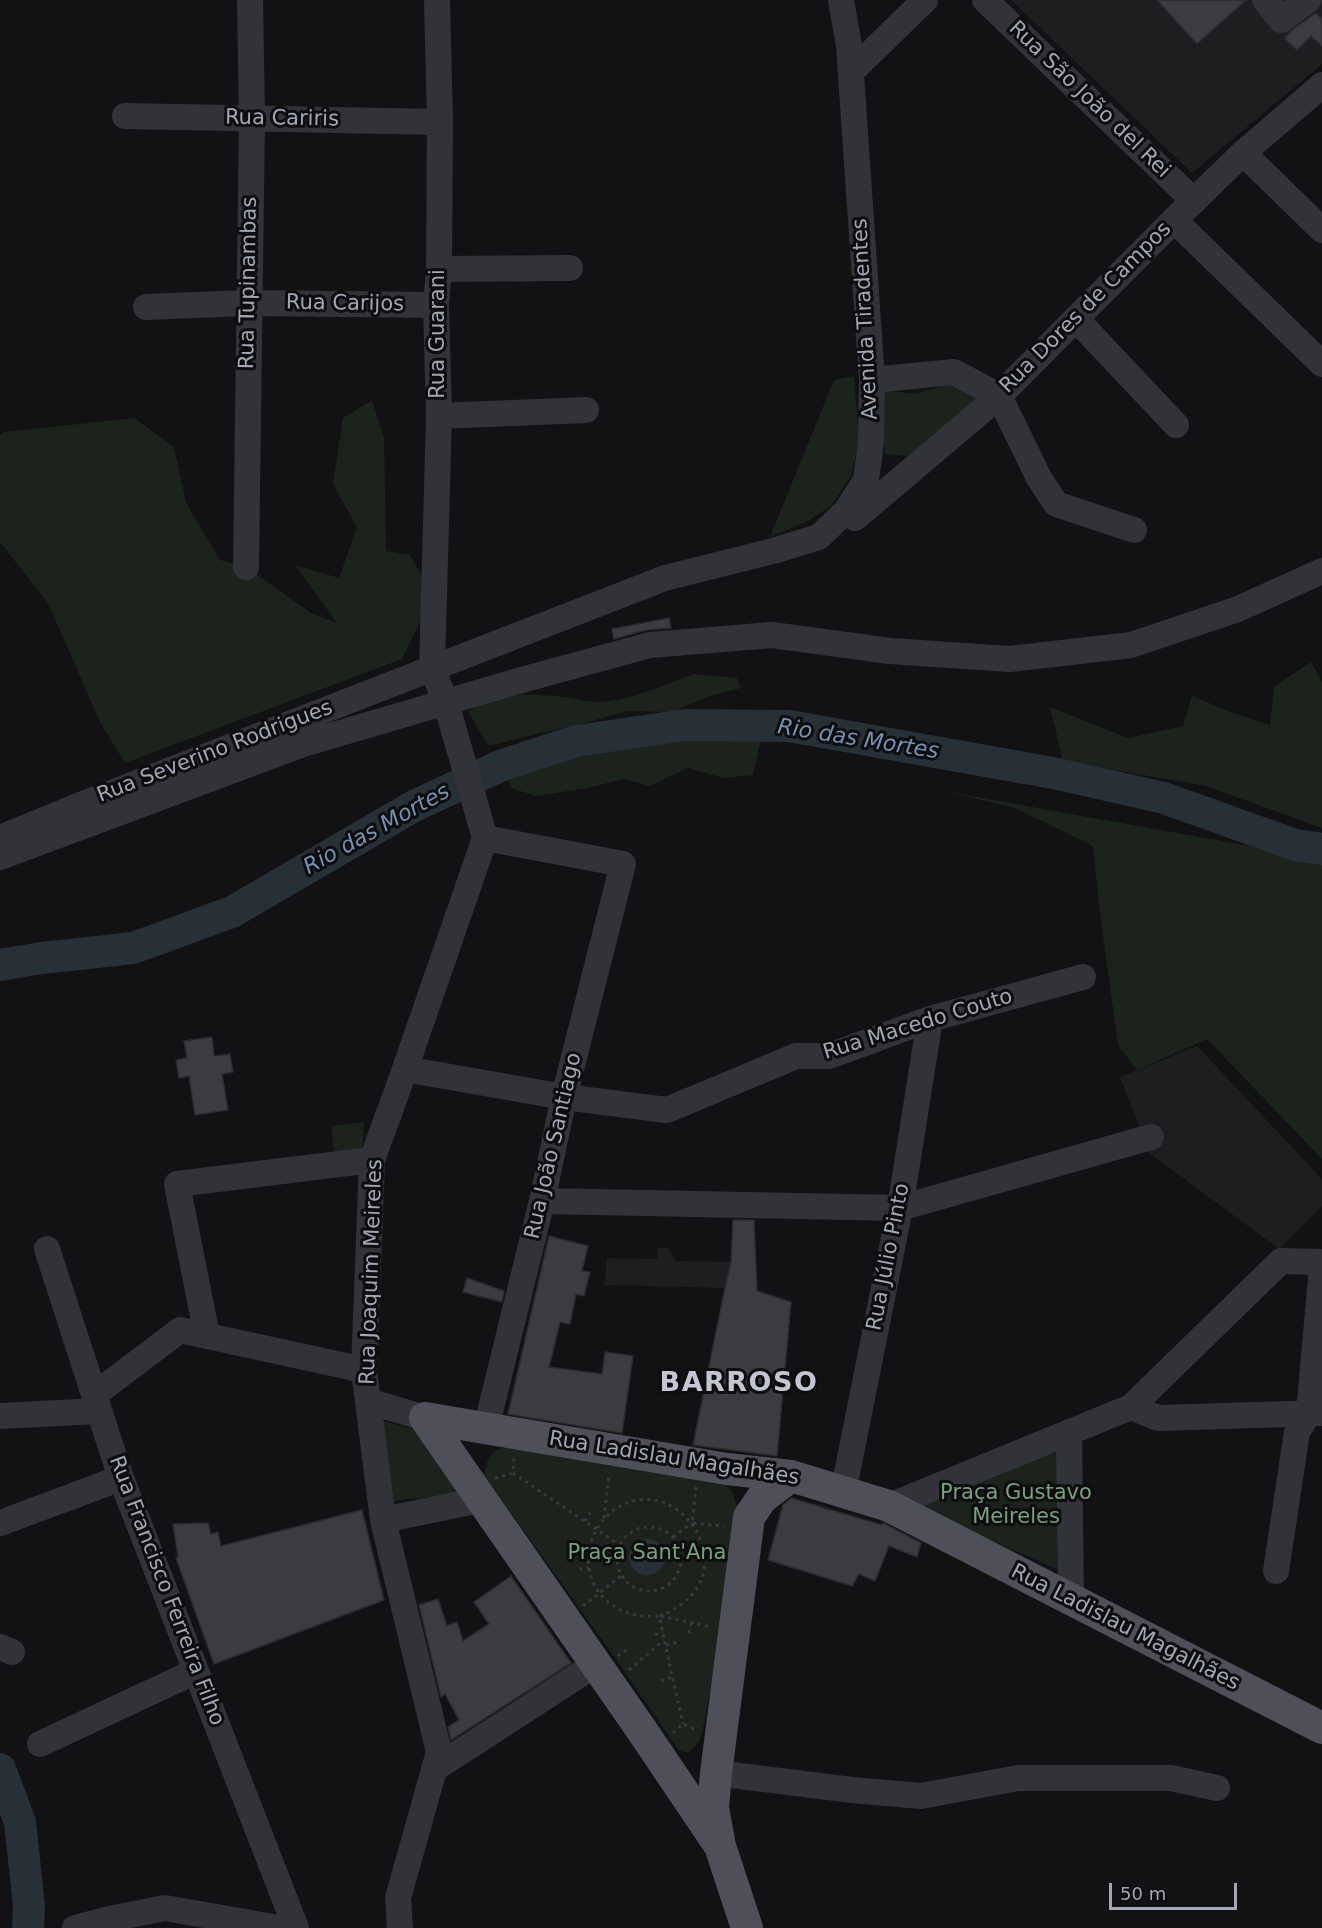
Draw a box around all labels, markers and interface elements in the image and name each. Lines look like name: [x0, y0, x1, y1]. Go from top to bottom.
street label: Rua São João del Rei: [1003, 16, 1175, 184]
street label: Rua Cariris: [225, 105, 339, 133]
street label: Rua Tupinambas: [235, 197, 263, 369]
street label: Rua Dores de Campos: [995, 217, 1177, 399]
street label: Avenida Tiradentes: [848, 218, 884, 420]
street label: Rua Guarani: [426, 269, 452, 399]
street label: Rua Carijos: [286, 290, 404, 318]
street label: Rua Severino Rodrigues: [94, 695, 336, 809]
water label: Rio das Mortes: [776, 714, 940, 766]
water label: Rio das Mortes: [299, 779, 455, 881]
street label: Rua Macedo Couto: [820, 984, 1016, 1066]
street label: Rua João Santiago: [520, 1050, 588, 1242]
street label: Rua Joaquim Meireles: [355, 1159, 389, 1385]
street label: Rua Júlio Pinto: [862, 1181, 916, 1333]
district label: BARROSO: [660, 1368, 818, 1400]
street label: Rua Ladislau Magalhães: [547, 1427, 801, 1491]
street label: Rua Francisco Ferreira Filho: [103, 1453, 229, 1729]
park label: Praça Gustavo Meireles: [940, 1481, 1092, 1531]
park label: Praça Sant'Ana: [568, 1541, 726, 1567]
street label: Rua Ladislau Magalhães: [1007, 1559, 1243, 1697]
scale bar: [1112, 1871, 1240, 1909]
text: 50 m: [1120, 1883, 1166, 1904]

